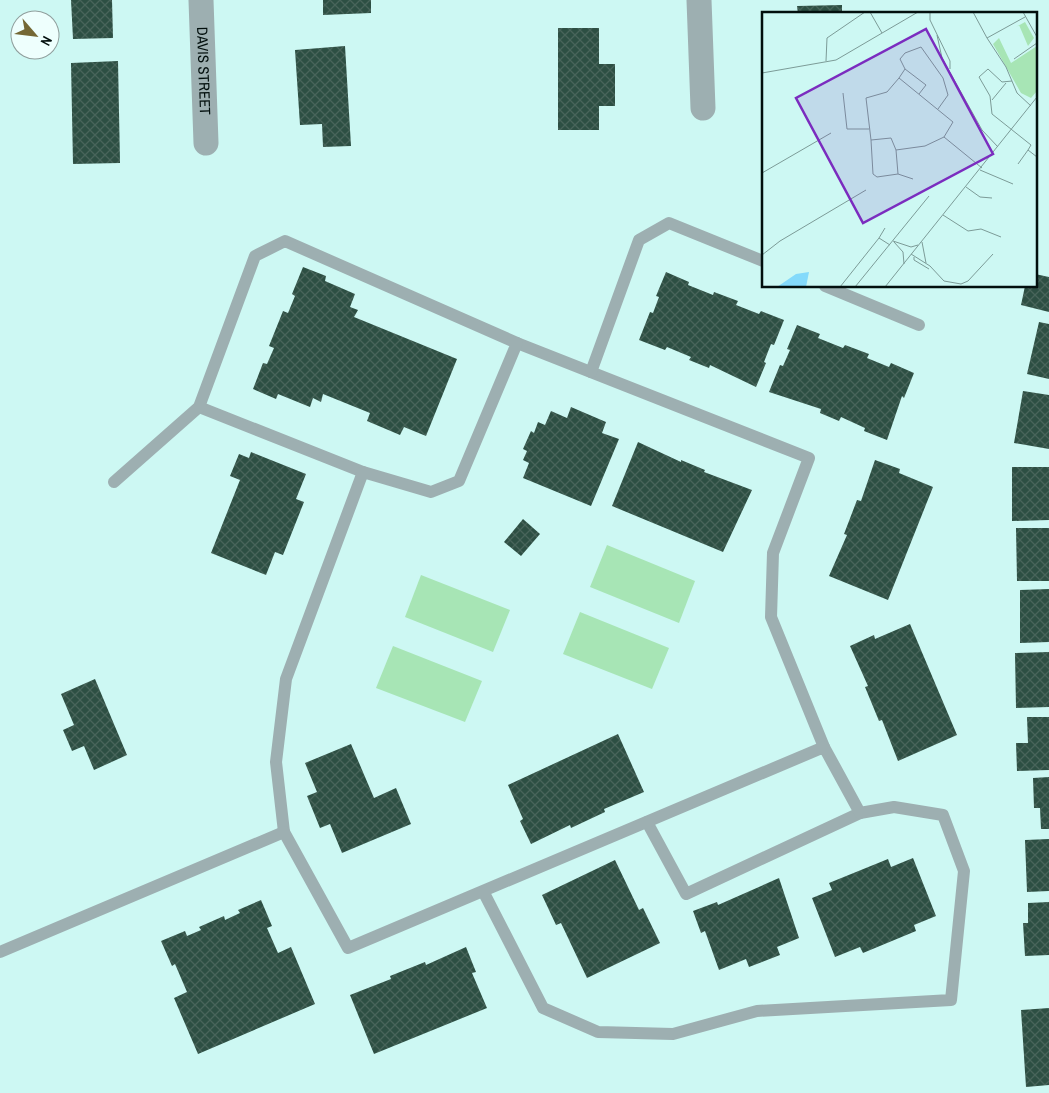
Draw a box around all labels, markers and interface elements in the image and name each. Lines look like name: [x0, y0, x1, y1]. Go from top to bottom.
north arrow: [10, 10, 60, 60]
inset map: [762, 12, 1036, 288]
street label: DAVIS STREET: [192, 27, 216, 116]
text: N: [37, 33, 56, 49]

